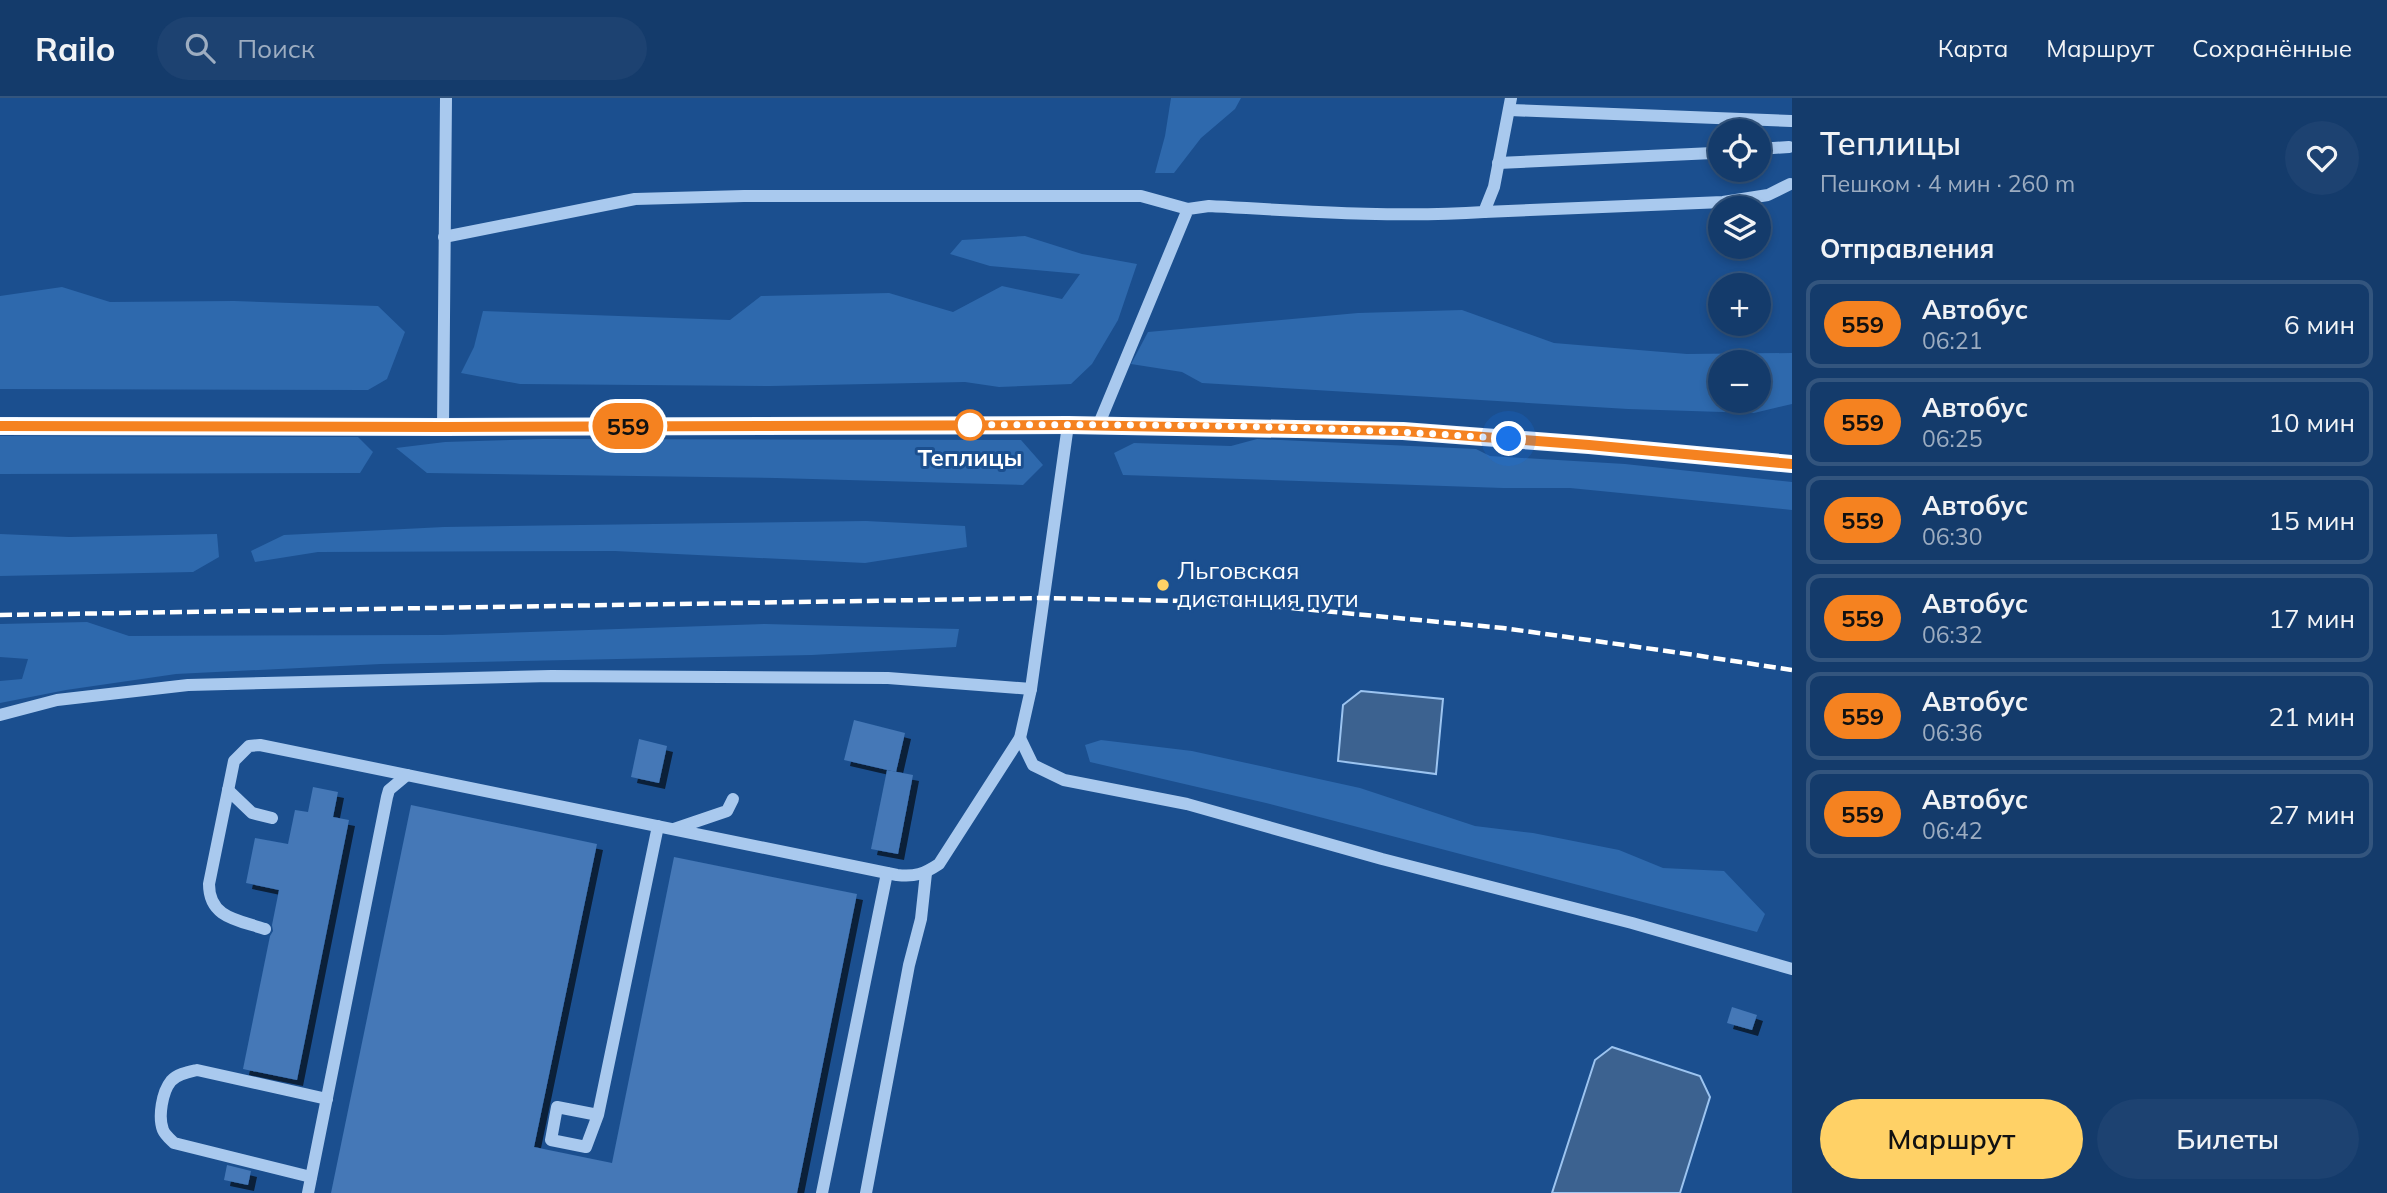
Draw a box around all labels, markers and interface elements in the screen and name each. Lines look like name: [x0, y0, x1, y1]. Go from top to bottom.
search box: [157, 17, 647, 80]
text: Railo: [35, 28, 115, 69]
icon: search: [181, 29, 219, 67]
text: Поиск: [237, 32, 315, 65]
text: Карта: [1938, 33, 2008, 63]
text: Маршрут: [2046, 33, 2154, 63]
text: Сохранённые: [2192, 33, 2352, 63]
map controls: [1708, 119, 1771, 413]
button: locate: [1708, 119, 1771, 182]
button: heart: [2285, 121, 2359, 195]
text: Теплицы: [1820, 122, 1961, 163]
text: Пешком · 4 мин · 260 m: [1820, 169, 2075, 198]
button: layers: [1708, 196, 1771, 259]
text: Отправления: [1820, 232, 1994, 265]
button: +: [1708, 273, 1771, 336]
text: Автобус: [1922, 293, 2028, 326]
text: 6 мин: [2284, 308, 2355, 341]
text: 559: [1841, 309, 1884, 339]
text: 06:21: [1922, 326, 1982, 355]
button: −: [1708, 350, 1771, 413]
text: Автобус: [1922, 391, 2028, 424]
line badge: 559: [588, 403, 668, 449]
text: 10 мин: [2268, 406, 2355, 439]
text: 559: [1841, 407, 1884, 437]
marker: Теплицы: [955, 410, 985, 440]
text: 559: [606, 411, 650, 441]
your location: [1491, 421, 1526, 456]
text: 06:25: [1922, 424, 1982, 453]
place label: Теплицы: [918, 442, 1022, 472]
text: Автобус: [1922, 489, 2028, 522]
text: 15 мин: [2268, 504, 2355, 537]
text: 559: [1841, 505, 1884, 535]
text: 06:30: [1922, 522, 1982, 551]
place label: Льговская дистанция пути: [1177, 555, 1359, 613]
marker: Льговская дистанция пути: [1155, 577, 1171, 593]
text: Автобус: [1922, 587, 2028, 620]
text: 17 мин: [2268, 602, 2355, 635]
text: 559: [1841, 603, 1884, 633]
text: 06:32: [1922, 620, 1982, 649]
text: Автобус: [1922, 685, 2028, 718]
text: 21 мин: [2268, 700, 2355, 733]
text: 559: [1841, 701, 1884, 731]
text: 06:36: [1922, 718, 1982, 747]
text: Автобус: [1922, 783, 2028, 816]
text: 27 мин: [2268, 798, 2355, 831]
text: 559: [1841, 799, 1884, 829]
text: 06:42: [1922, 816, 1982, 845]
button: Маршрут: [1820, 1099, 2083, 1179]
button: Билеты: [2097, 1099, 2359, 1179]

